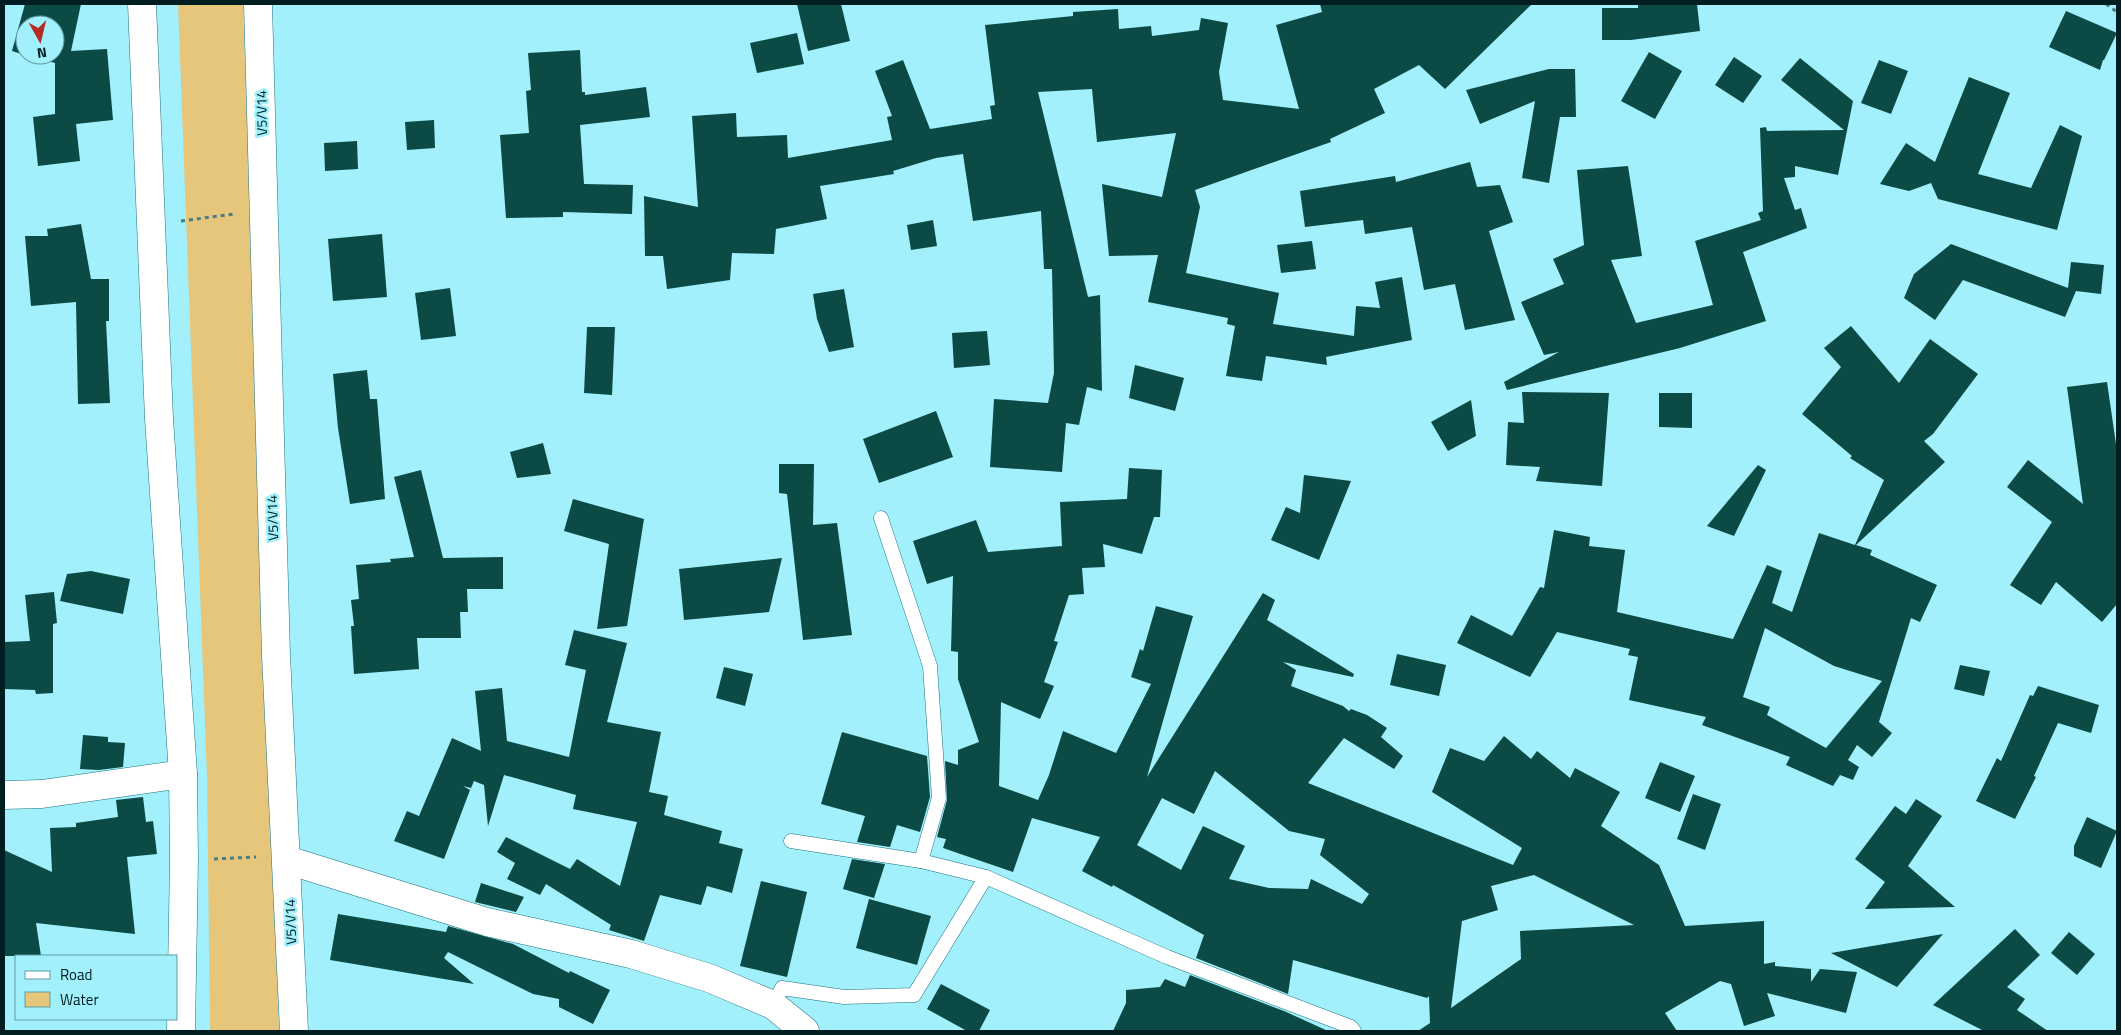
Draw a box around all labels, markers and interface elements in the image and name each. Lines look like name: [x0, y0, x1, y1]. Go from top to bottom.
north arrow: [15, 15, 65, 65]
text: N: [36, 42, 48, 64]
street label: V5/V14: [250, 90, 272, 136]
street label: V5/V14: [261, 495, 283, 541]
street label: V5/V14: [279, 899, 301, 945]
legend: [15, 955, 178, 1020]
text: Road: [60, 963, 92, 986]
text: Water: [60, 988, 99, 1011]

